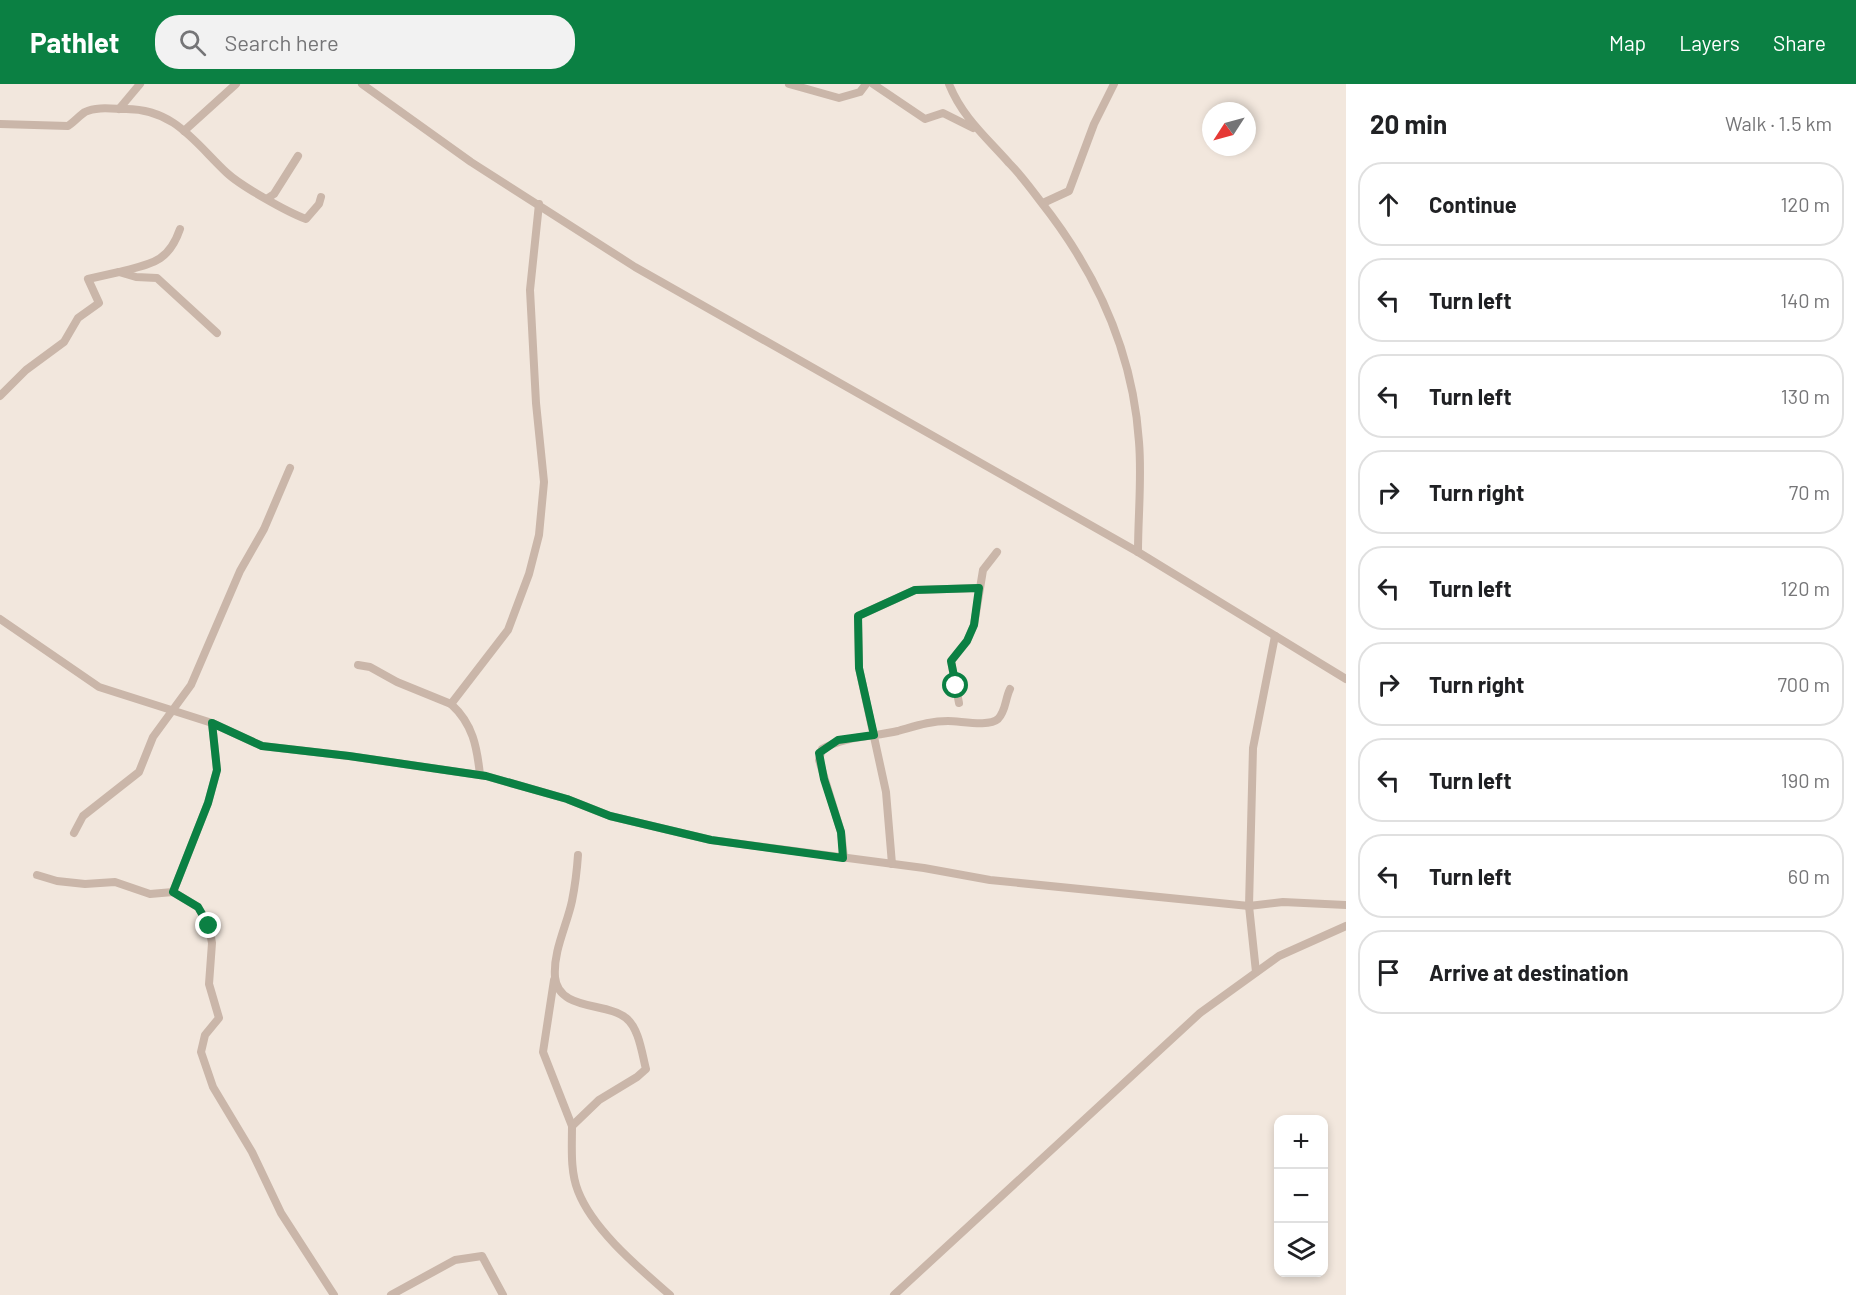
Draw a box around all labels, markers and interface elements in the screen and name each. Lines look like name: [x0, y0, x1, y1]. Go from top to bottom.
search box: [155, 15, 575, 69]
text: Pathlet: [30, 25, 119, 59]
icon: search: [176, 26, 209, 59]
text: Search here: [224, 29, 339, 55]
text: Map: [1609, 30, 1646, 55]
text: Layers: [1679, 30, 1740, 55]
text: Share: [1773, 30, 1826, 55]
north arrow: [1202, 102, 1256, 156]
text: 20 min: [1370, 108, 1447, 139]
text: Walk · 1.5 km: [1725, 111, 1832, 135]
icon: ahead: [1372, 188, 1405, 221]
text: Continue: [1429, 191, 1517, 217]
text: 120 m: [1780, 192, 1830, 216]
icon: left: [1372, 284, 1405, 317]
text: Turn left: [1429, 287, 1512, 313]
text: 140 m: [1780, 288, 1830, 312]
icon: left: [1372, 380, 1405, 413]
text: Turn left: [1429, 383, 1512, 409]
text: 130 m: [1781, 384, 1830, 408]
icon: right: [1372, 476, 1405, 509]
text: Turn right: [1429, 479, 1524, 505]
text: 70 m: [1789, 480, 1830, 504]
icon: left: [1372, 572, 1405, 605]
text: Turn left: [1429, 575, 1512, 601]
text: 120 m: [1780, 576, 1830, 600]
icon: right: [1372, 668, 1405, 701]
text: Turn right: [1429, 671, 1524, 697]
route start: [942, 672, 968, 698]
text: 700 m: [1777, 672, 1830, 696]
icon: left: [1372, 764, 1405, 797]
text: Turn left: [1429, 767, 1512, 793]
text: 190 m: [1781, 768, 1830, 792]
icon: left: [1372, 860, 1405, 893]
text: Turn left: [1429, 863, 1512, 889]
text: 60 m: [1788, 864, 1830, 888]
route end: [195, 912, 221, 938]
icon: arrive: [1372, 956, 1405, 989]
text: Arrive at destination: [1429, 959, 1628, 985]
map controls: [1274, 1115, 1328, 1277]
button: +: [1274, 1115, 1328, 1169]
button: −: [1274, 1169, 1328, 1223]
button: layers: [1274, 1223, 1328, 1277]

